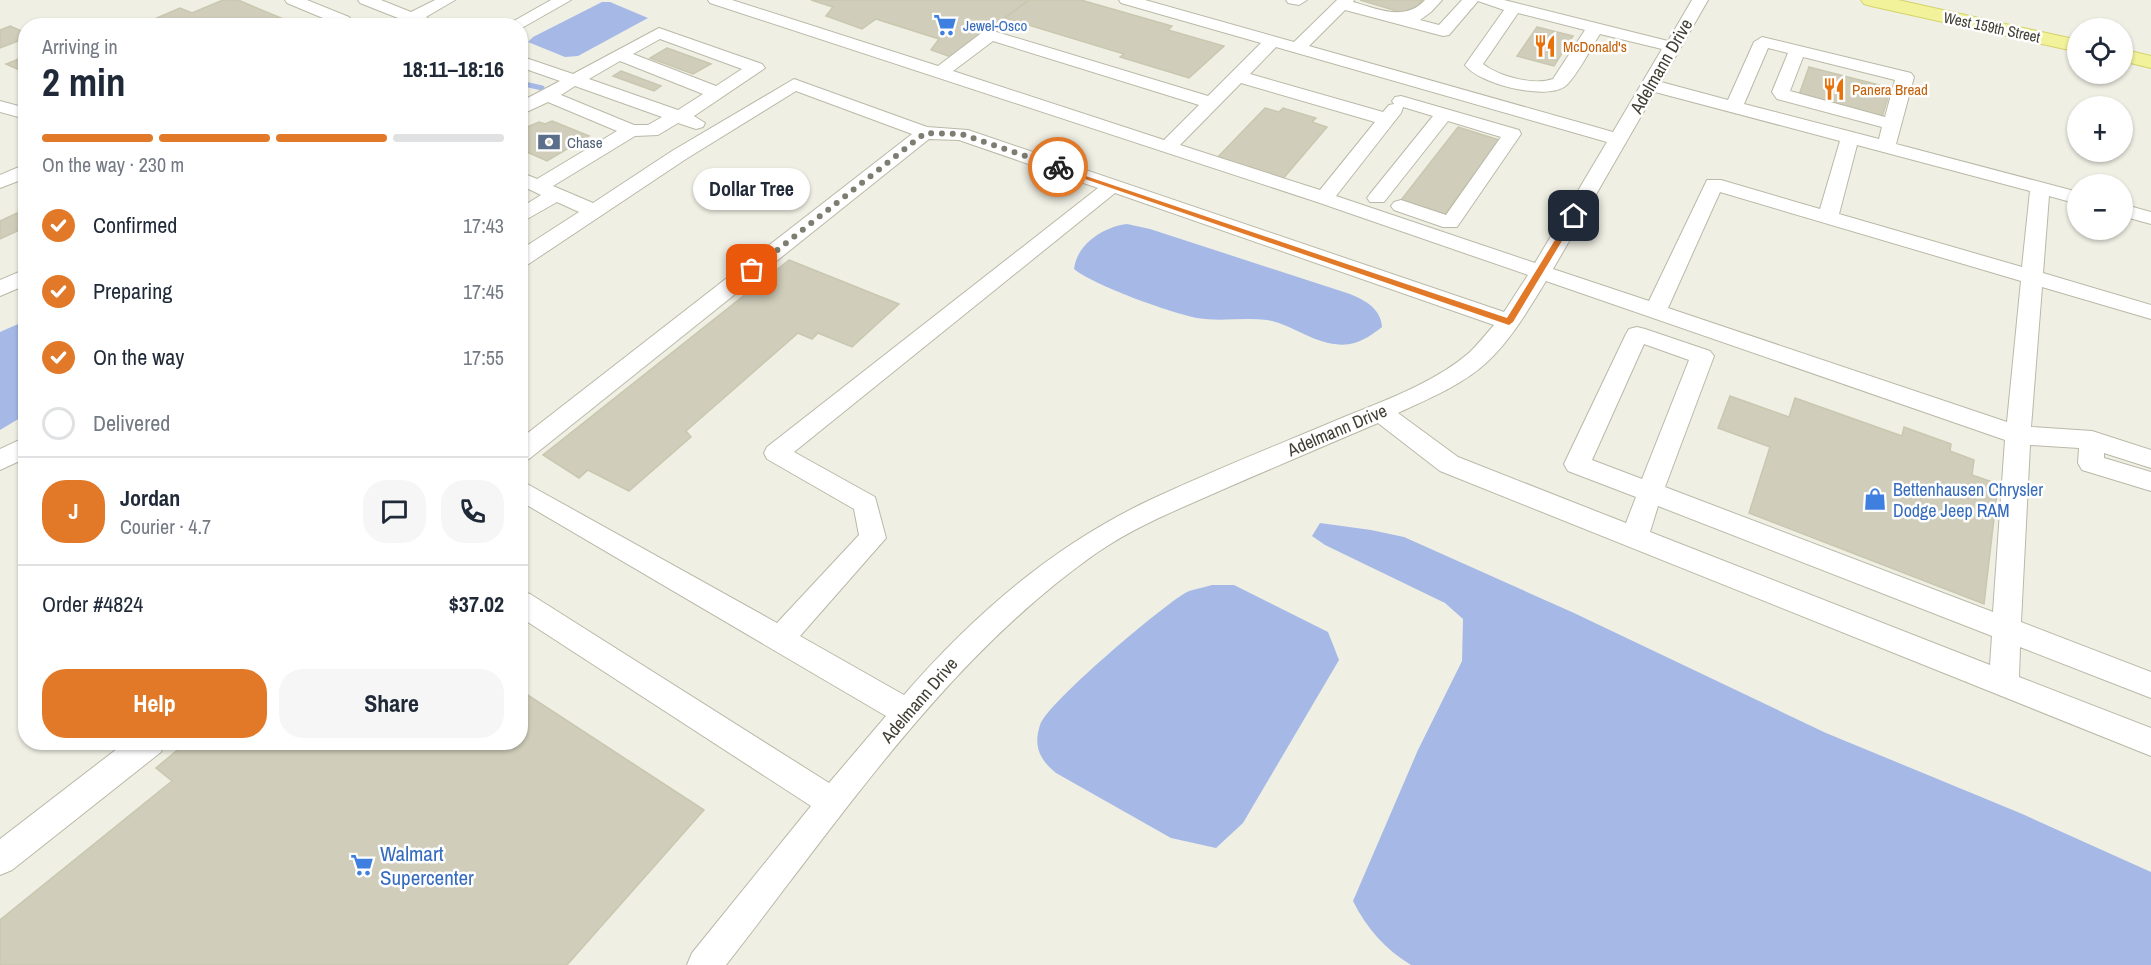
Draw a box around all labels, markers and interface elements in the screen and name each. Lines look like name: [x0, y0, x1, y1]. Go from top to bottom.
street label: West 159th Street: [1942, 7, 2043, 48]
supermarket icon: Jewel-Osco: [932, 12, 958, 38]
street label: Adelmann Drive: [1623, 14, 1698, 119]
place label: Jewel-Osco: [963, 15, 1027, 36]
map controls: [2067, 18, 2133, 240]
button: locate: [2067, 18, 2133, 84]
text: Arriving in: [42, 33, 118, 60]
restaurant icon: McDonald's: [1532, 33, 1558, 59]
place label: McDonald's: [1563, 36, 1627, 57]
text: 18:11–18:16: [403, 54, 504, 84]
text: 2 min: [42, 56, 126, 108]
restaurant icon: Panera Bread: [1821, 76, 1847, 102]
place label: Panera Bread: [1852, 79, 1928, 100]
button: +: [2067, 96, 2133, 162]
bank icon: Chase: [536, 129, 562, 155]
place label: Chase: [567, 132, 603, 153]
courier: [1028, 137, 1088, 197]
text: On the way · 230 m: [42, 151, 184, 178]
icon: bike: [1042, 151, 1075, 184]
callout: Dollar Tree: [694, 168, 810, 210]
button: −: [2067, 174, 2133, 240]
text: Dollar Tree: [709, 175, 794, 202]
pin: [1548, 190, 1599, 241]
icon: home: [1557, 199, 1590, 232]
icon: check: [42, 209, 75, 242]
text: Confirmed: [93, 210, 177, 240]
text: 17:43: [463, 212, 504, 239]
pin: [726, 244, 777, 295]
icon: bag: [735, 253, 768, 286]
icon: check: [42, 275, 75, 308]
text: Preparing: [93, 276, 172, 306]
text: 17:45: [463, 278, 504, 305]
icon: check: [42, 341, 75, 374]
text: On the way: [93, 342, 184, 372]
text: 17:55: [463, 344, 504, 371]
street label: Adelmann Drive: [1282, 398, 1391, 463]
text: Delivered: [93, 408, 170, 438]
place label: Bettenhausen Chrysler Dodge Jeep RAM: [1893, 477, 2043, 523]
button: chat: [363, 480, 426, 543]
button: phone: [441, 480, 504, 543]
text: Jordan: [120, 483, 180, 513]
shop icon: Bettenhausen Chrysler Dodge Jeep RAM: [1862, 486, 1888, 512]
text: J: [68, 496, 79, 526]
text: Courier · 4.7: [120, 513, 211, 540]
text: Order #4824: [42, 589, 143, 619]
text: $37.02: [449, 589, 504, 619]
street label: Adelmann Drive: [874, 652, 963, 749]
button: Help: [42, 669, 267, 738]
button: Share: [279, 669, 504, 738]
place label: Walmart Supercenter: [380, 839, 474, 892]
supermarket icon: Walmart Supercenter: [349, 852, 375, 878]

